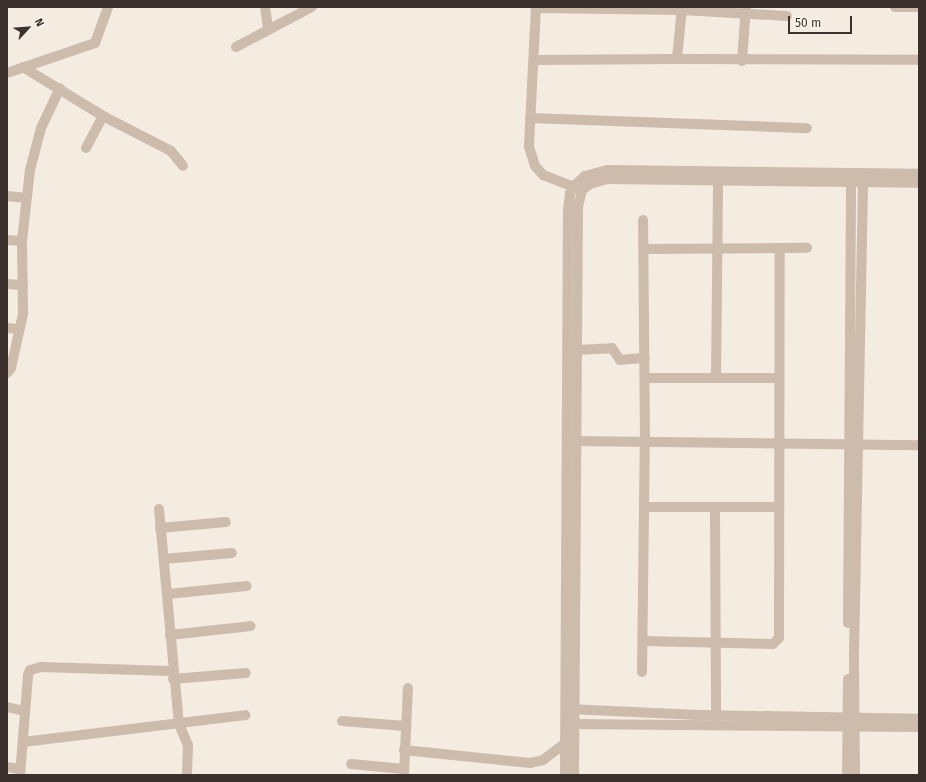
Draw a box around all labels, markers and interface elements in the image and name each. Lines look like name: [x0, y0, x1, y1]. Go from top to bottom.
north arrow: [8, 8, 48, 48]
scale bar: [790, 8, 854, 34]
text: N: [32, 16, 47, 29]
text: 50 m: [795, 16, 821, 30]

